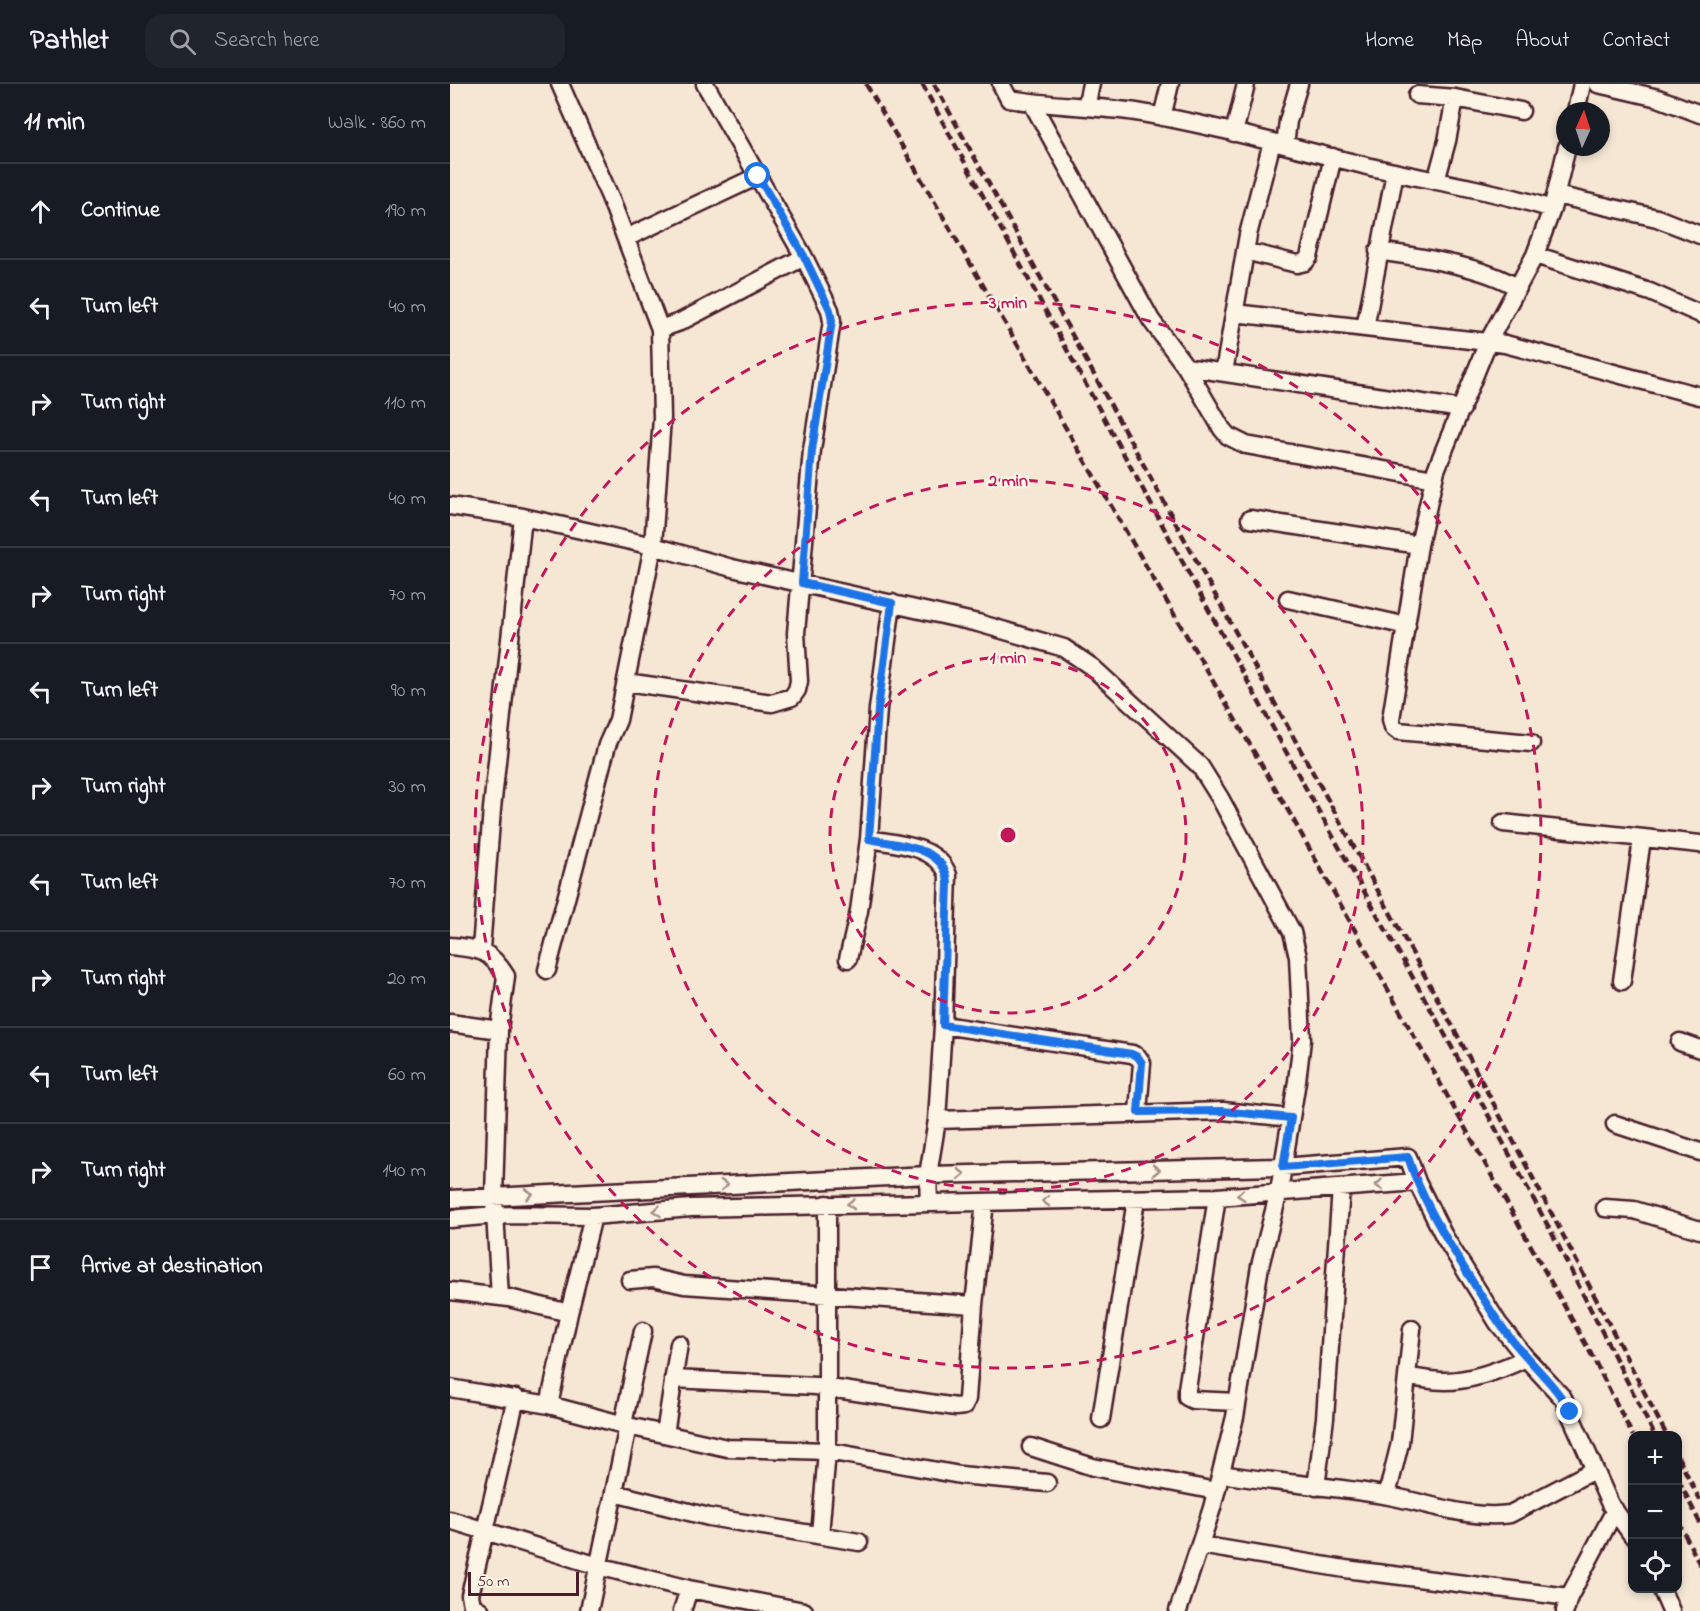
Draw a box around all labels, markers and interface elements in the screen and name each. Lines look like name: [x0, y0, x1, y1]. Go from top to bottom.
search box: [145, 14, 565, 68]
text: Pathlet: [30, 21, 109, 62]
icon: search: [166, 25, 199, 58]
text: Search here: [214, 25, 319, 57]
text: Home: [1365, 26, 1414, 56]
text: Map: [1447, 26, 1482, 56]
text: About: [1515, 26, 1569, 56]
text: Contact: [1602, 26, 1670, 56]
north arrow: [1556, 102, 1610, 156]
text: 11 min: [24, 104, 85, 142]
text: Walk · 860 m: [328, 109, 426, 138]
route start: [744, 162, 770, 188]
icon: ahead: [24, 195, 57, 228]
text: Continue: [81, 195, 160, 227]
text: 190 m: [384, 197, 426, 226]
icon: left: [24, 291, 57, 324]
text: Turn left: [81, 291, 158, 323]
text: 3 min: [988, 291, 1027, 317]
text: 40 m: [389, 293, 426, 322]
icon: right: [24, 387, 57, 420]
text: Turn right: [81, 387, 166, 419]
text: 110 m: [384, 389, 426, 418]
text: 2 min: [987, 469, 1028, 495]
icon: left: [24, 483, 57, 516]
text: Turn left: [81, 483, 158, 515]
text: 40 m: [389, 485, 426, 514]
icon: right: [24, 579, 57, 612]
text: Turn right: [81, 579, 166, 611]
text: 70 m: [389, 581, 426, 610]
text: 1 min: [990, 646, 1026, 672]
icon: left: [24, 675, 57, 708]
text: Turn left: [81, 675, 158, 707]
text: 90 m: [391, 677, 426, 706]
icon: right: [24, 771, 57, 804]
text: Turn right: [81, 771, 166, 803]
text: 30 m: [389, 773, 426, 802]
centre of rings: [998, 825, 1018, 845]
icon: left: [24, 867, 57, 900]
text: Turn left: [81, 867, 158, 899]
text: 70 m: [389, 869, 426, 898]
icon: right: [24, 963, 57, 996]
text: Turn right: [81, 963, 166, 995]
text: 20 m: [387, 965, 426, 994]
icon: left: [24, 1059, 57, 1092]
text: Turn left: [81, 1059, 158, 1091]
text: 60 m: [388, 1061, 426, 1090]
icon: right: [24, 1155, 57, 1188]
text: Turn right: [81, 1155, 166, 1187]
text: 140 m: [382, 1157, 426, 1186]
one-way arrow: [1151, 1164, 1160, 1176]
one-way arrow: [956, 1168, 965, 1181]
one-way arrow: [720, 1178, 729, 1191]
one-way arrow: [1375, 1178, 1384, 1191]
one-way arrow: [525, 1188, 534, 1201]
one-way arrow: [1237, 1188, 1246, 1201]
one-way arrow: [1042, 1194, 1051, 1207]
one-way arrow: [847, 1198, 856, 1210]
one-way arrow: [652, 1204, 661, 1217]
icon: arrive: [24, 1251, 57, 1284]
text: Arrive at destination: [81, 1251, 263, 1283]
route end: [1556, 1398, 1582, 1424]
map controls: [1628, 1431, 1682, 1593]
button: +: [1628, 1431, 1682, 1485]
button: −: [1628, 1485, 1682, 1539]
button: locate: [1628, 1539, 1682, 1593]
scale bar: [468, 1569, 579, 1596]
text: 50 m: [477, 1570, 509, 1594]

